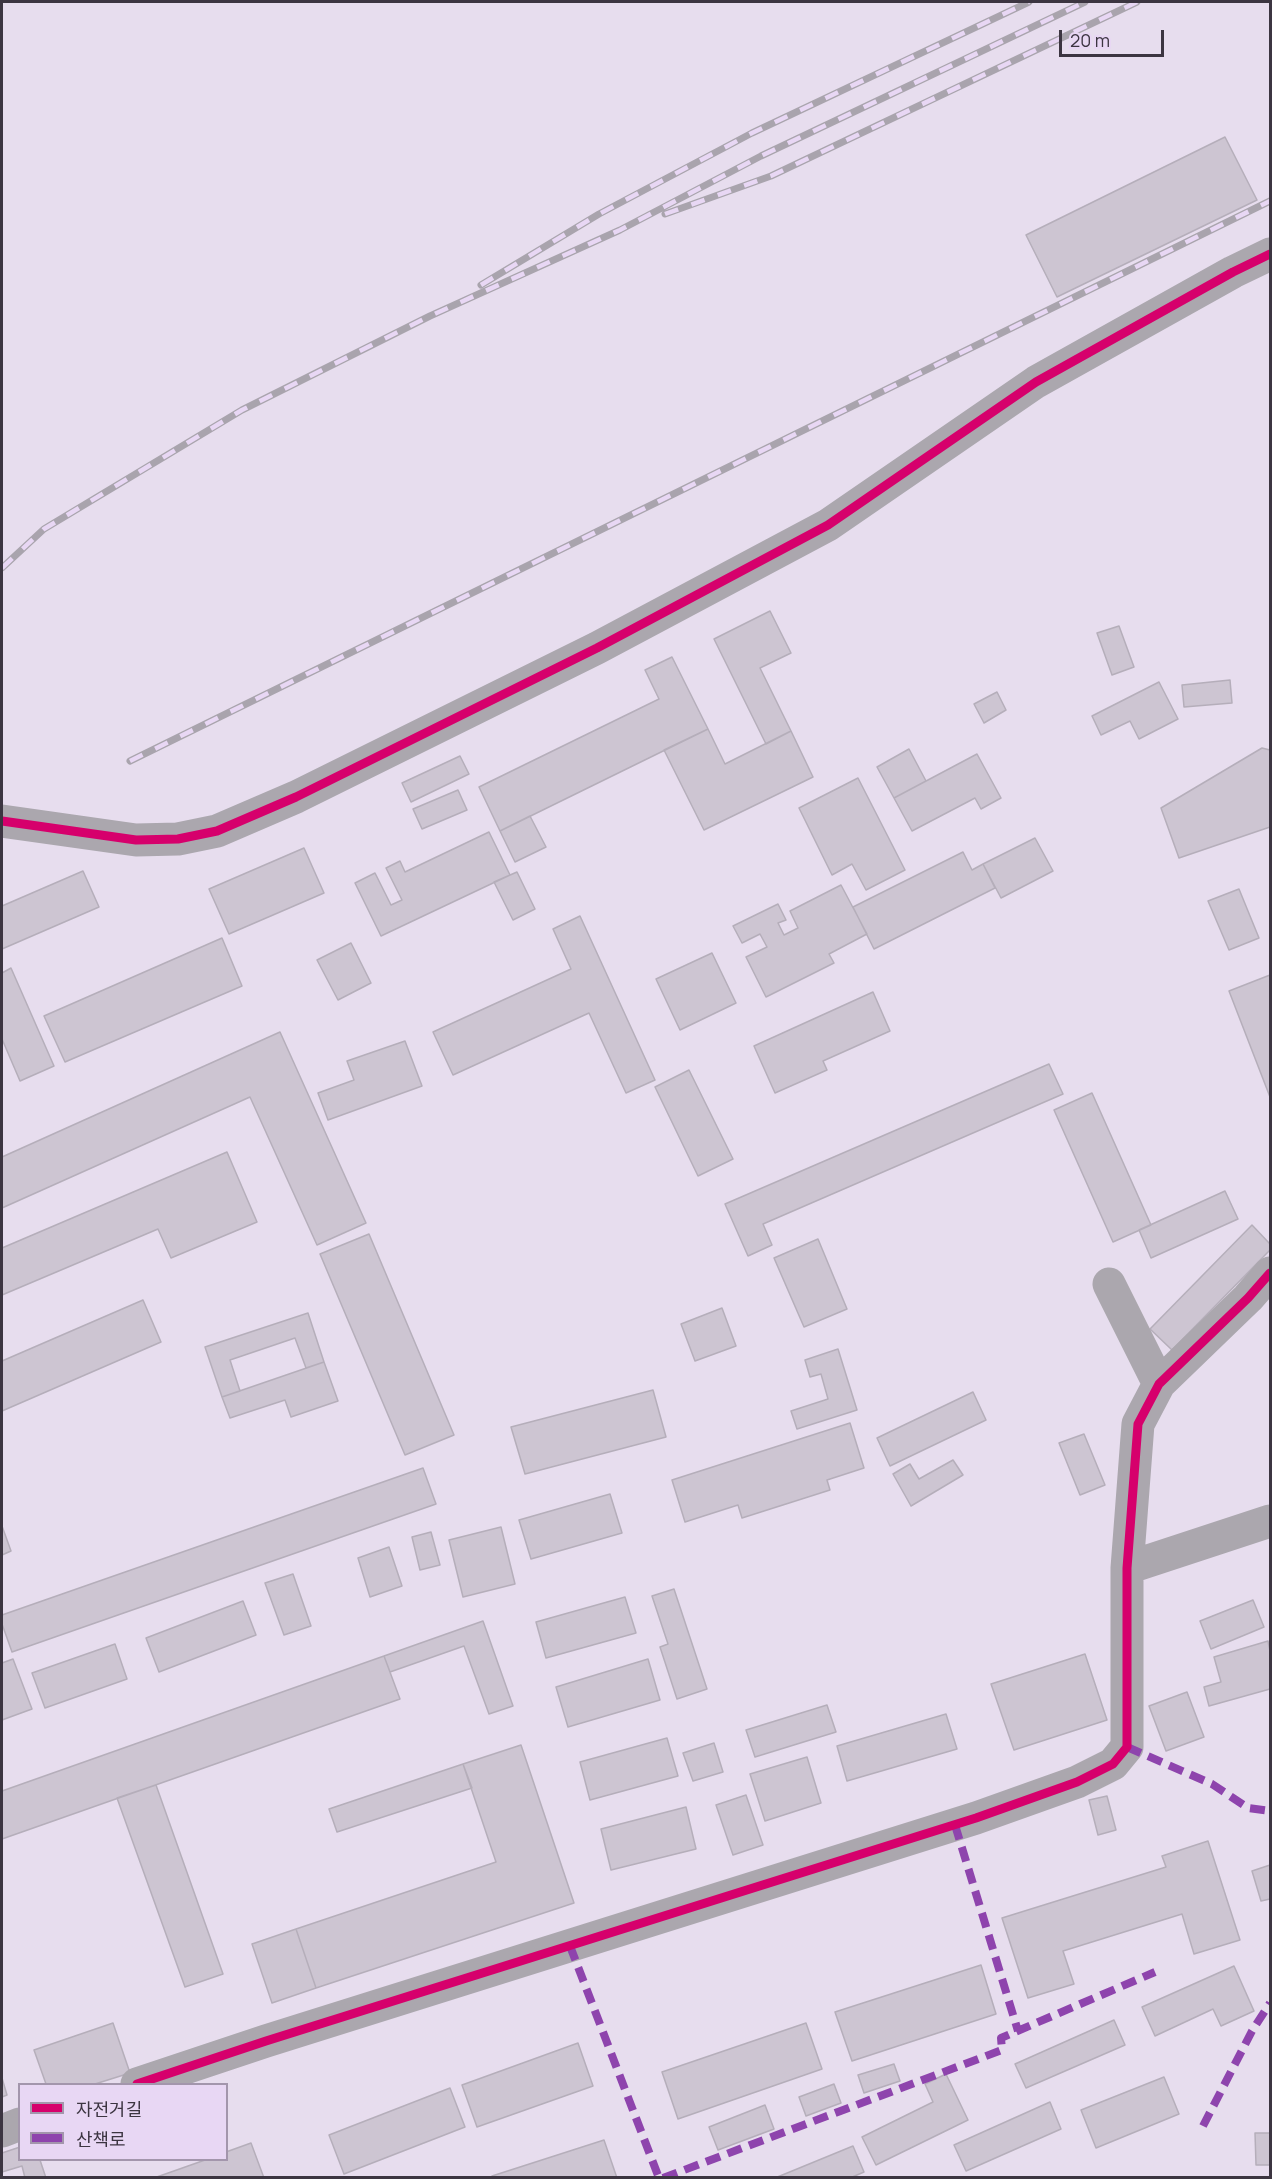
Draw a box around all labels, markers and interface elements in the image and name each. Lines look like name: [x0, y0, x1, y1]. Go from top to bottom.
scale bar: [1062, 18, 1167, 56]
text: 20 m: [1070, 28, 1110, 52]
legend: [18, 2083, 228, 2161]
text: 자전거길: [76, 2097, 142, 2121]
text: 산책로: [76, 2127, 126, 2151]

